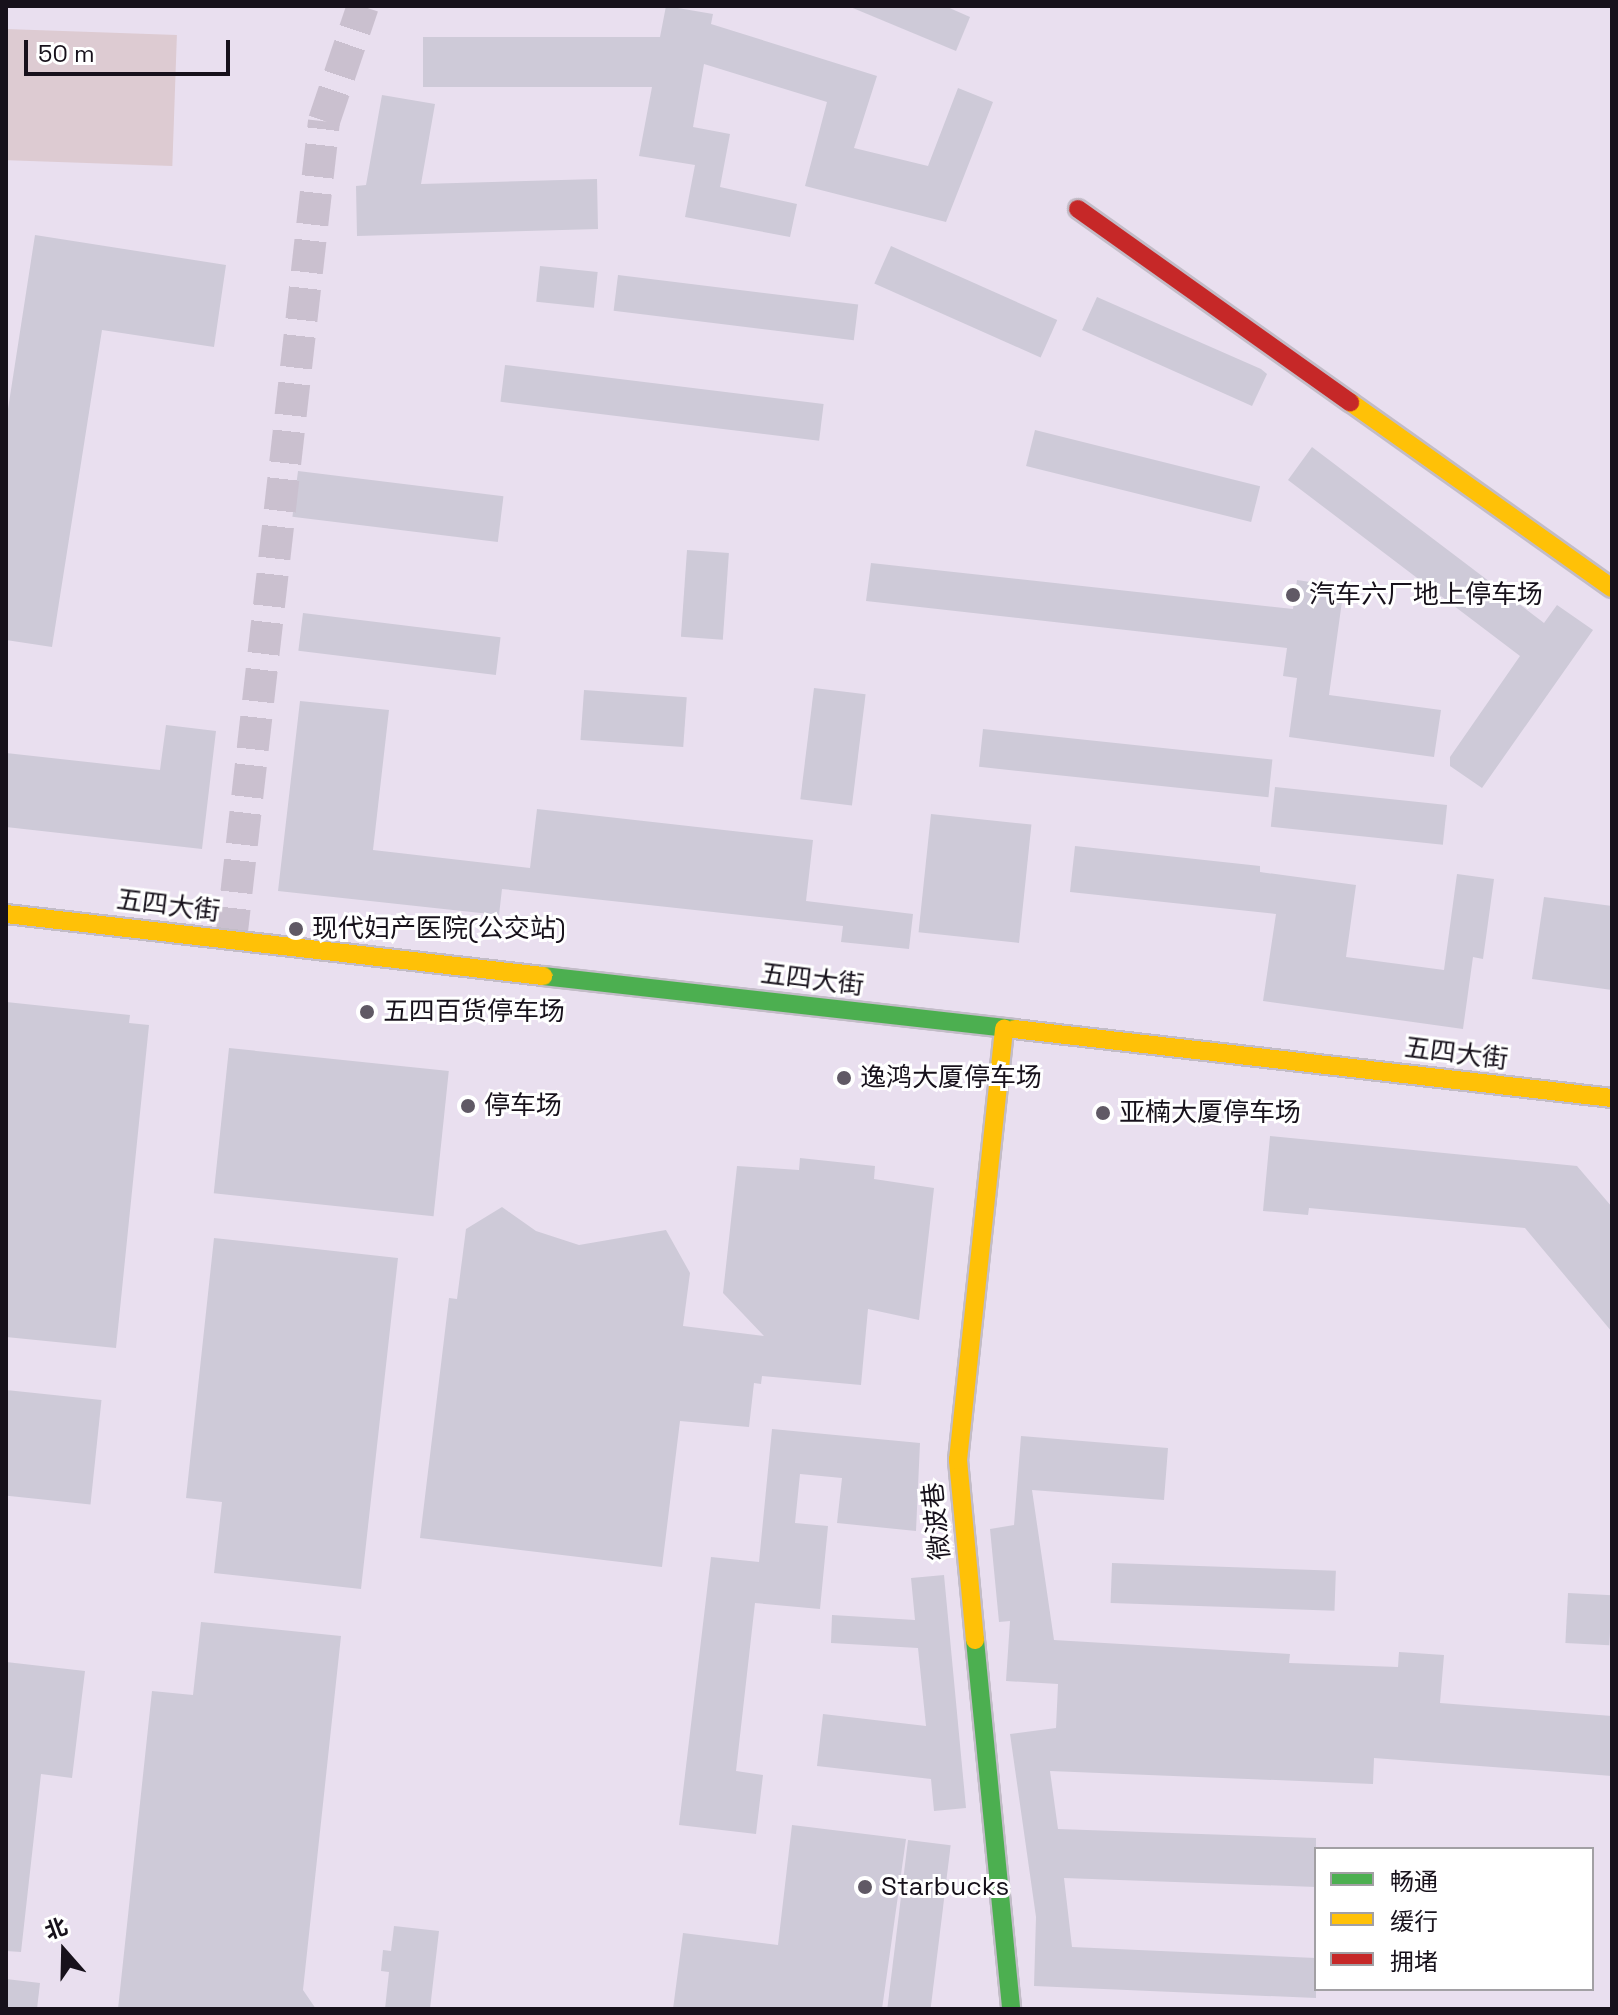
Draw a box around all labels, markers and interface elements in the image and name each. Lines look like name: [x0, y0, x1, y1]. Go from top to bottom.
scale bar: [28, 24, 234, 74]
text: 50 m: [38, 38, 95, 69]
place label: 汽车六厂地上停车场: [1309, 579, 1543, 611]
marker: 汽车六厂地上停车场: [1284, 586, 1302, 604]
street label: 五四大街: [114, 884, 222, 928]
place label: 现代妇产医院(公交站): [312, 913, 566, 945]
marker: 现代妇产医院(公交站): [287, 920, 305, 938]
street label: 五四大街: [758, 958, 866, 1002]
place label: 五四百货停车场: [383, 996, 565, 1028]
marker: 五四百货停车场: [358, 1003, 376, 1021]
street label: 五四大街: [1402, 1032, 1510, 1076]
place label: 逸鸿大厦停车场: [860, 1062, 1042, 1094]
marker: 逸鸿大厦停车场: [835, 1069, 853, 1087]
place label: 停车场: [484, 1090, 562, 1122]
marker: 停车场: [459, 1097, 477, 1115]
place label: 亚楠大厦停车场: [1119, 1097, 1301, 1129]
marker: 亚楠大厦停车场: [1094, 1104, 1112, 1122]
street label: 微波巷: [917, 1481, 957, 1561]
legend: [1314, 1847, 1594, 1991]
text: 畅通: [1390, 1866, 1438, 1897]
place label: Starbucks: [881, 1871, 1009, 1903]
marker: Starbucks: [856, 1878, 874, 1896]
text: 缓行: [1390, 1906, 1438, 1937]
north arrow: [24, 1911, 104, 1991]
text: 北: [41, 1912, 71, 1945]
text: 拥堵: [1390, 1946, 1438, 1977]

